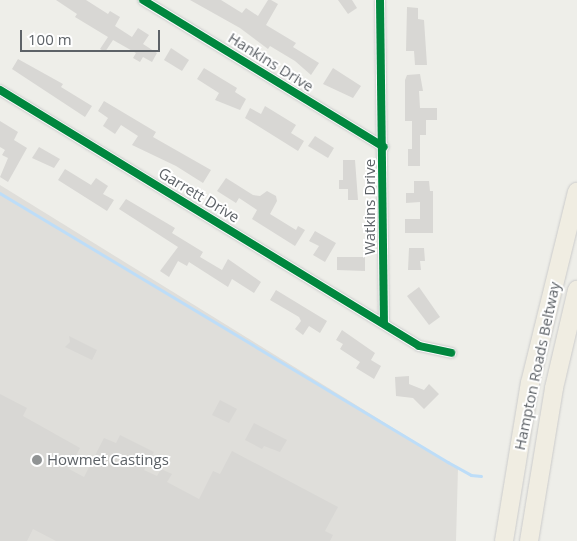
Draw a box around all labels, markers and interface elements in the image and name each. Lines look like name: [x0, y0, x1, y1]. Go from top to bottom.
scale bar: [22, 20, 162, 52]
text: 100 m: [28, 29, 72, 49]
street label: Hankins Drive: [225, 29, 317, 95]
street label: Watkins Drive: [361, 159, 379, 255]
street label: Garrett Drive: [155, 164, 243, 226]
street label: Hampton Roads Beltway: [510, 280, 564, 452]
place label: Howmet Castings: [47, 451, 169, 469]
marker: Howmet Castings: [31, 454, 43, 466]

